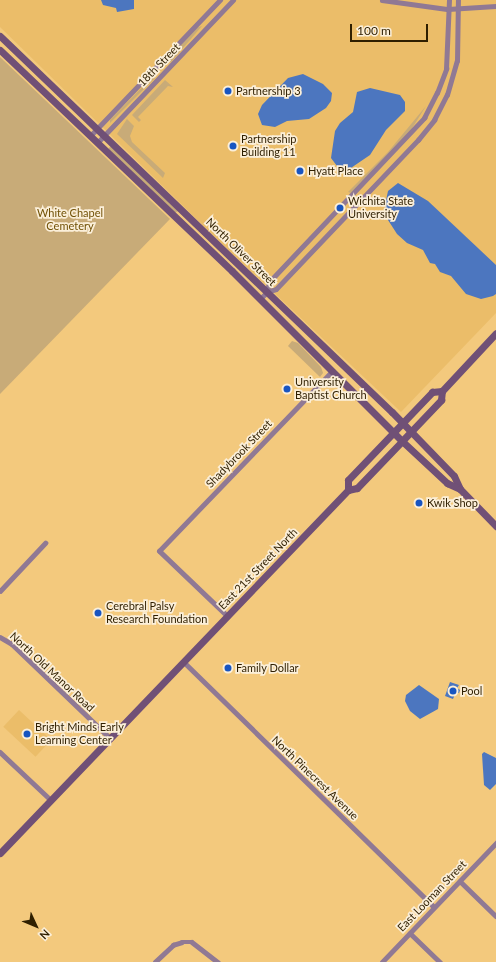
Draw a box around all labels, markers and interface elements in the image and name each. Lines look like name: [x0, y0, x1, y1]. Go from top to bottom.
scale bar: [352, 16, 430, 42]
text: 100 m: [357, 23, 391, 38]
street label: 18th Street: [135, 41, 183, 89]
place label: Partnership 3: [236, 84, 301, 98]
marker: Partnership 3: [223, 86, 233, 96]
place label: Partnership Building 11: [241, 133, 296, 159]
marker: Partnership Building 11: [228, 141, 238, 151]
place label: Hyatt Place: [308, 164, 363, 178]
marker: Hyatt Place: [295, 166, 305, 176]
place label: Wichita State University: [348, 195, 413, 221]
marker: Wichita State University: [335, 203, 345, 213]
park label: White Chapel Cemetery: [37, 207, 103, 233]
street label: North Oliver Street: [203, 215, 279, 289]
place label: University Baptist Church: [295, 376, 367, 402]
marker: University Baptist Church: [282, 384, 292, 394]
street label: Shadybrook Street: [203, 417, 275, 491]
place label: Kwik Shop: [427, 496, 478, 510]
marker: Kwik Shop: [414, 498, 424, 508]
street label: East 21st Street North: [216, 526, 300, 612]
place label: Cerebral Palsy Research Foundation: [106, 600, 207, 626]
marker: Cerebral Palsy Research Foundation: [93, 608, 103, 618]
street label: North Old Manor Road: [7, 629, 97, 715]
place label: Family Dollar: [236, 661, 299, 675]
marker: Family Dollar: [223, 663, 233, 673]
place label: Pool: [461, 684, 482, 698]
marker: Pool: [448, 686, 458, 696]
place label: Bright Minds Early Learning Center: [35, 721, 124, 747]
marker: Bright Minds Early Learning Center: [22, 729, 32, 739]
street label: North Pinecrest Avenue: [269, 733, 361, 823]
street label: East Looman Street: [395, 858, 469, 934]
north arrow: [16, 906, 56, 946]
text: N: [37, 927, 53, 942]

